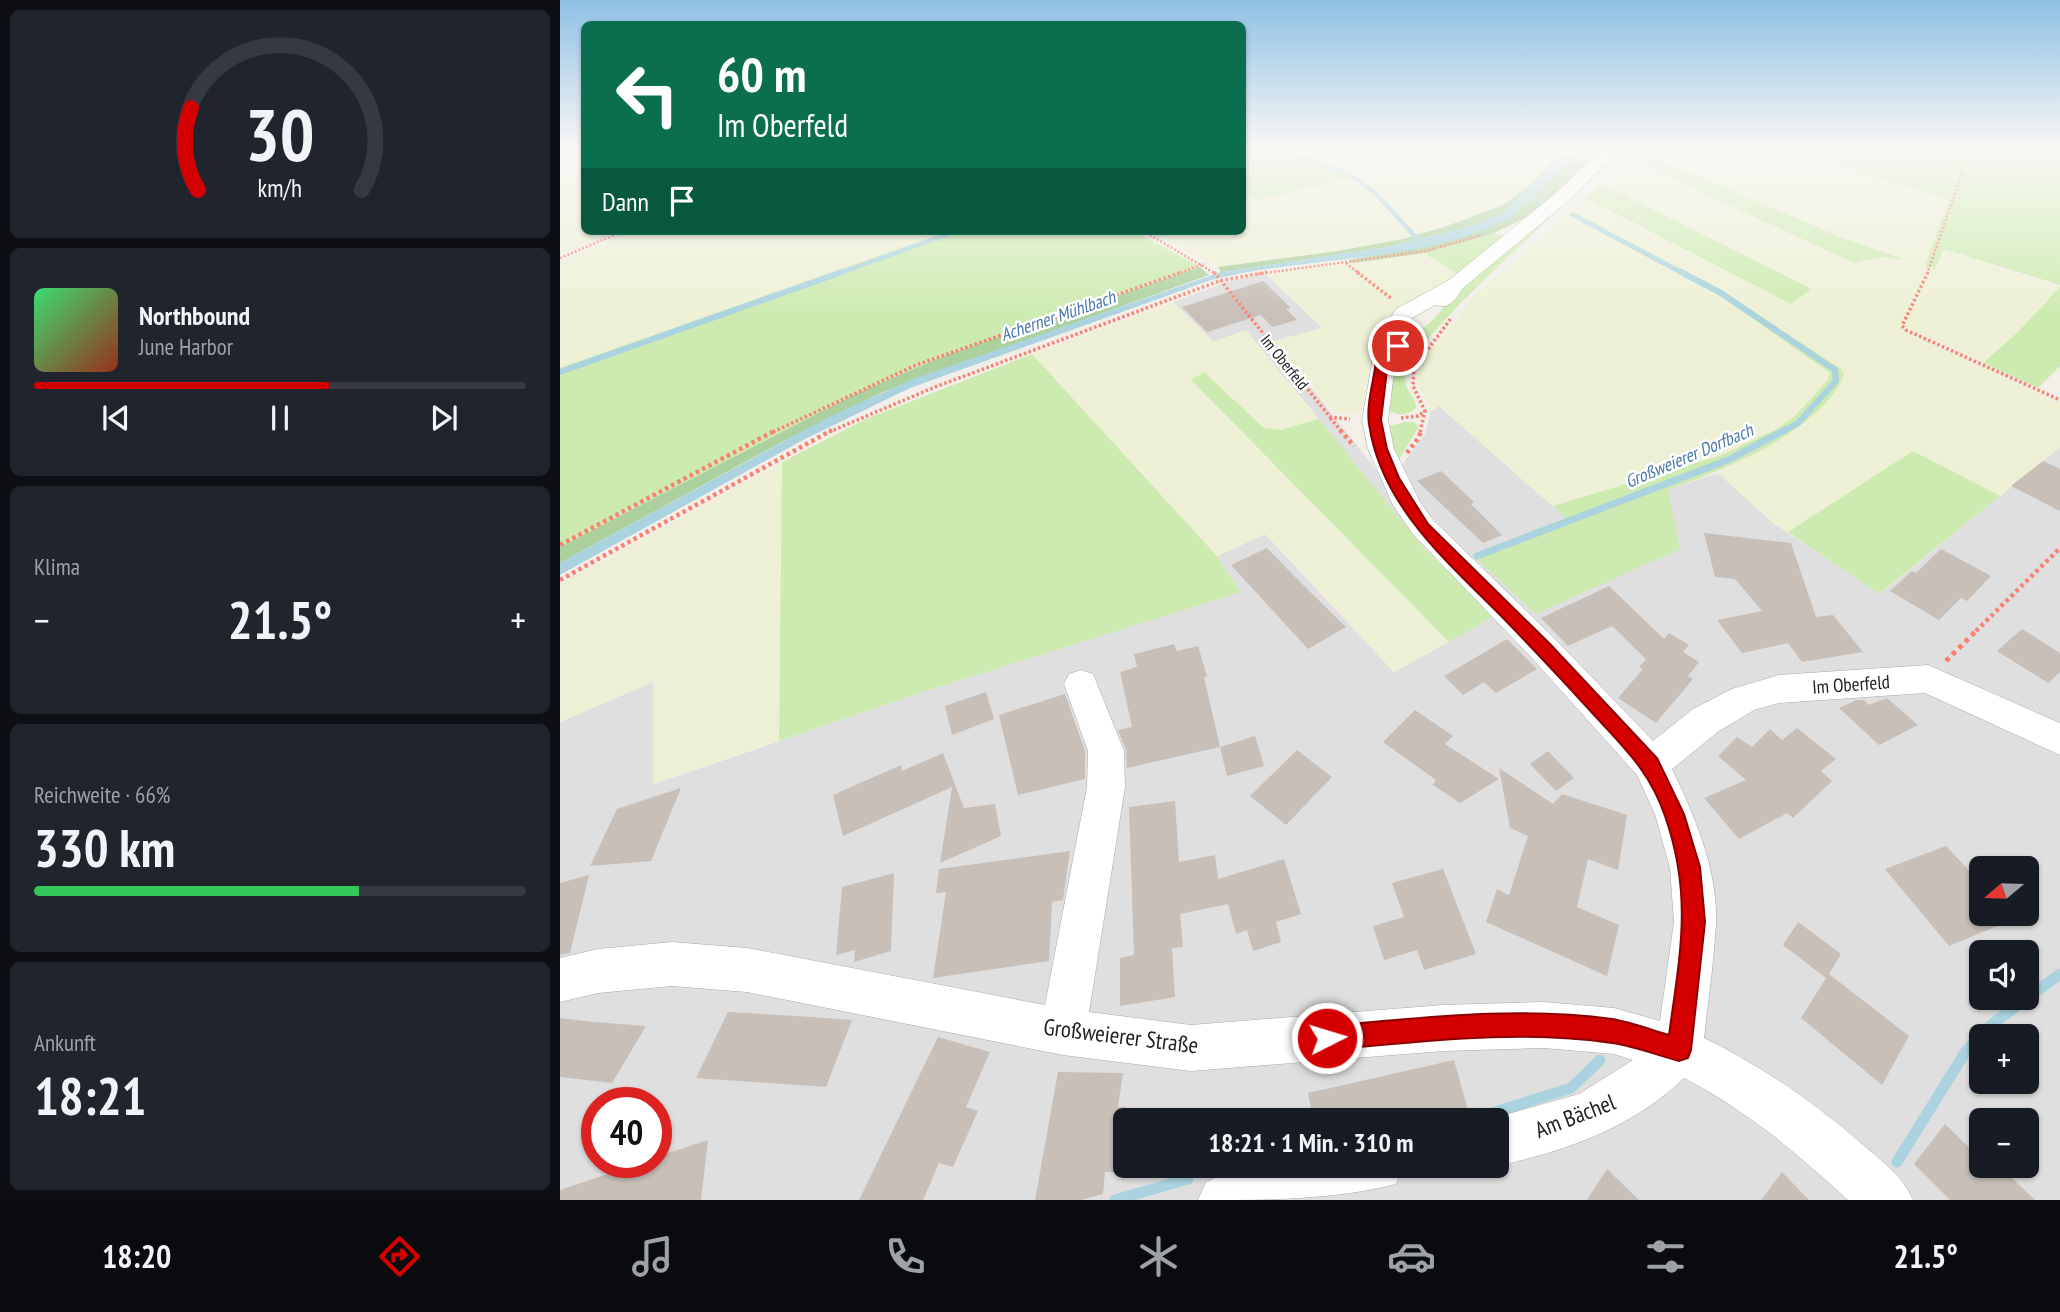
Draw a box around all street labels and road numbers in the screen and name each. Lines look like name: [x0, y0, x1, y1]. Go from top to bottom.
street label: Im Oberfeld: [1257, 330, 1313, 394]
street label: Im Oberfeld: [1811, 669, 1891, 699]
street label: Großweierer Straße: [1042, 1012, 1200, 1059]
street label: Am Bächel: [1530, 1087, 1620, 1144]

